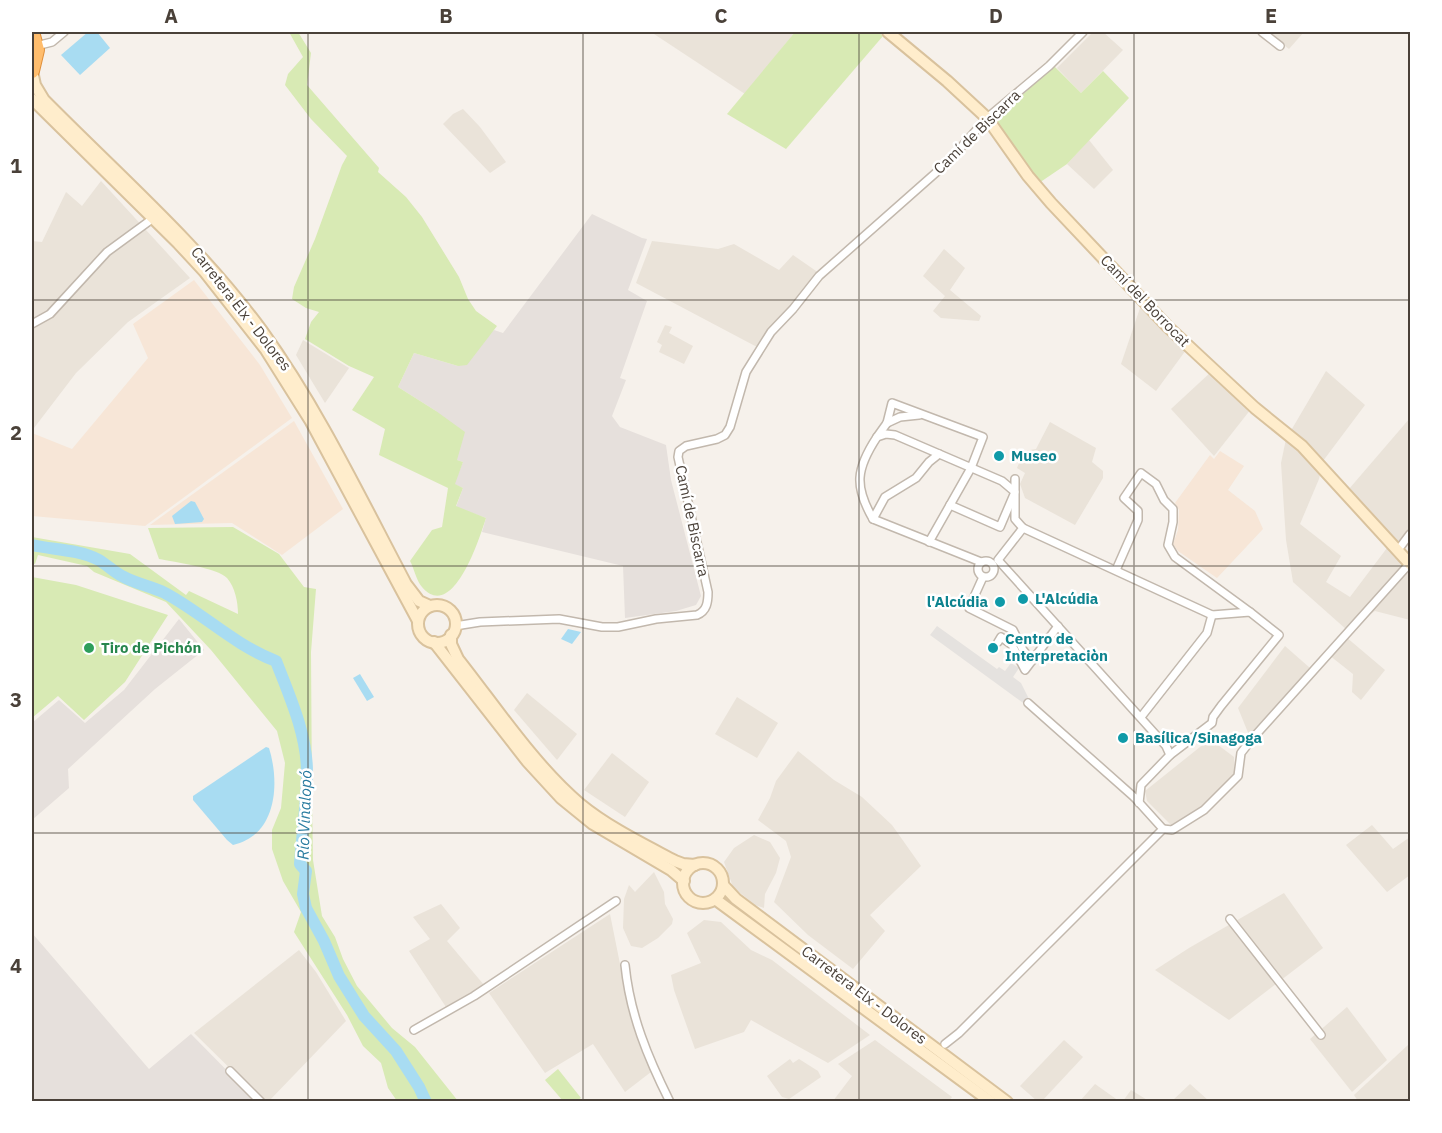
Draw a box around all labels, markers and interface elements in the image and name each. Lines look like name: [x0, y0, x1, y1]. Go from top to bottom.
text: A: [164, 2, 178, 29]
text: B: [439, 2, 453, 29]
text: C: [714, 2, 728, 29]
text: D: [989, 2, 1003, 29]
text: E: [1265, 2, 1277, 29]
street label: Camí de Biscarra: [929, 85, 1024, 178]
text: 1: [10, 152, 22, 179]
street label: Carretera Elx - Dolores: [187, 243, 296, 375]
street label: Camí del Borrocat: [1097, 251, 1194, 351]
text: 2: [10, 419, 22, 446]
place label: Museo: [1011, 446, 1057, 465]
marker: Museo: [992, 449, 1006, 463]
street label: Camí de Biscarra: [671, 463, 714, 578]
place label: L'Alcúdia: [1035, 589, 1099, 608]
place label: l'Alcúdia: [927, 592, 988, 611]
marker: L'Alcúdia: [1016, 592, 1030, 606]
marker: l'Alcúdia: [993, 595, 1007, 609]
place label: Centro de Interpretaciòn: [1005, 629, 1108, 665]
place label: Tiro de Pichón: [101, 638, 201, 657]
marker: Tiro de Pichón: [82, 641, 96, 655]
marker: Centro de Interpretaciòn: [986, 641, 1000, 655]
text: 3: [10, 686, 22, 713]
place label: Basílica/Sinagoga: [1135, 728, 1262, 747]
marker: Basílica/Sinagoga: [1116, 731, 1130, 745]
water label: Río Vinalopó: [292, 770, 316, 860]
street label: Carretera Elx - Dolores: [798, 941, 931, 1048]
text: 4: [10, 952, 22, 979]

